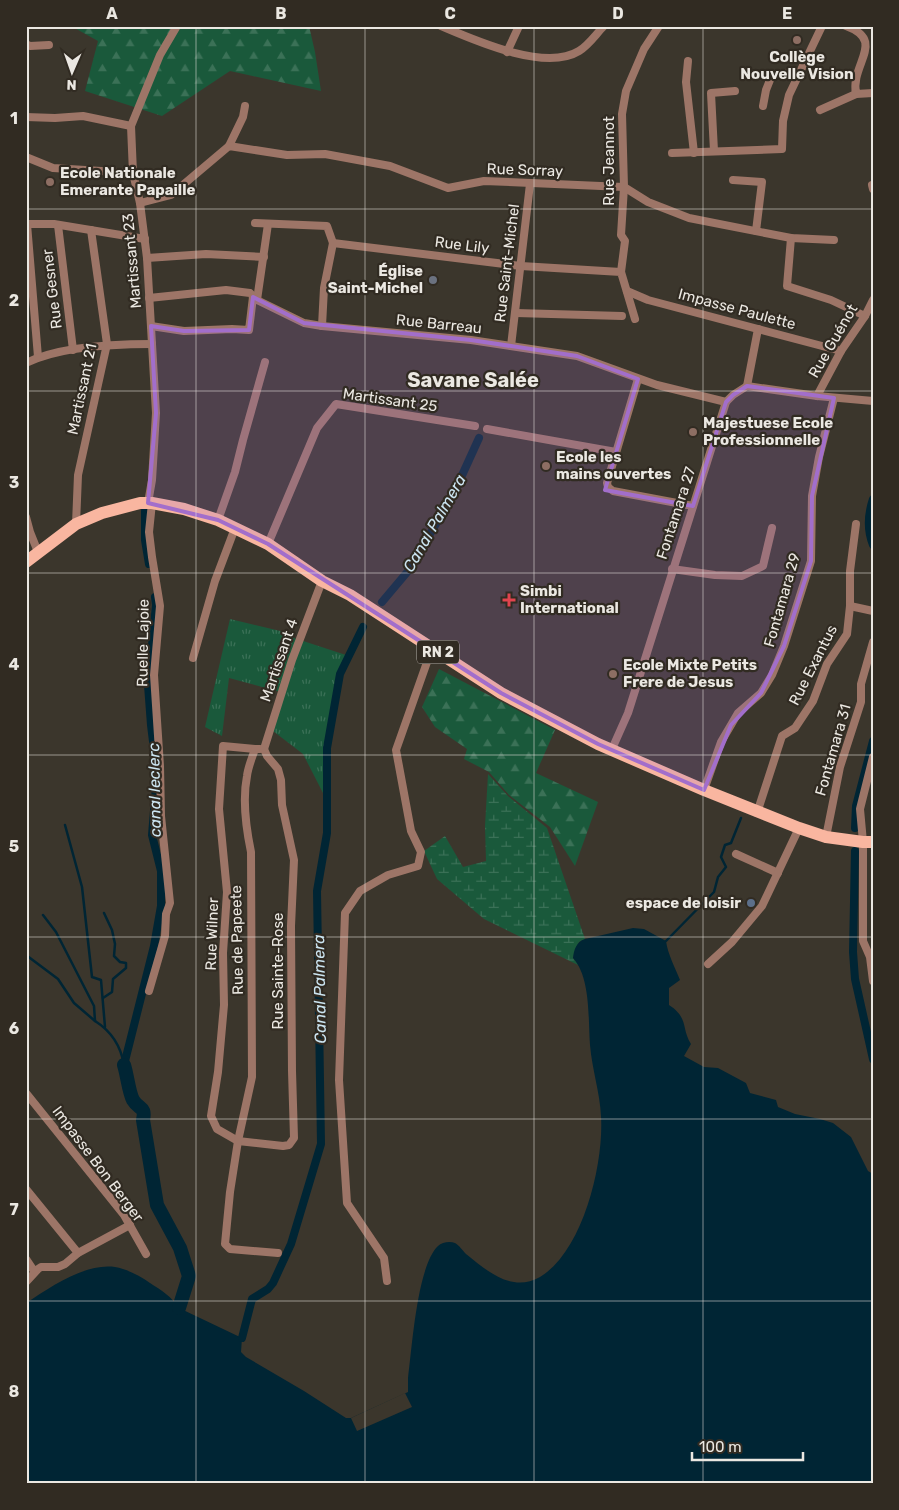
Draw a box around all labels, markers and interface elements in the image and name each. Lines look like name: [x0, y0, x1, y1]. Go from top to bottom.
text: A: [106, 4, 118, 23]
text: B: [275, 4, 287, 23]
text: C: [444, 4, 456, 23]
text: D: [612, 4, 624, 23]
text: E: [782, 4, 792, 23]
marker: Collège Nouvelle Vision: [791, 34, 803, 46]
north arrow: [48, 48, 98, 98]
place label: Collège Nouvelle Vision: [740, 48, 854, 83]
text: N: [66, 76, 77, 93]
text: 1: [10, 109, 18, 128]
street label: Rue Jeannot: [600, 116, 618, 206]
street label: Rue Sorray: [486, 160, 564, 180]
place label: Ecole Nationale Emerante Papaille: [60, 164, 195, 199]
marker: Ecole Nationale Emerante Papaille: [44, 176, 56, 188]
street label: Rue Saint-Michel: [491, 203, 523, 323]
street label: Martissant 23: [119, 213, 145, 309]
street label: Rue Lily: [434, 233, 490, 257]
street label: Rue Gesner: [38, 248, 66, 330]
place label: Église Saint-Michel: [328, 262, 423, 297]
marker: Église Saint-Michel: [427, 274, 439, 286]
street label: Impasse Paulette: [676, 285, 798, 333]
text: 2: [9, 291, 19, 310]
street label: Rue Guénot: [805, 301, 861, 381]
street label: Rue Barreau: [395, 311, 483, 337]
street label: Martissant 21: [64, 342, 100, 436]
district label: Savane Salée: [407, 368, 539, 392]
street label: Martissant 25: [342, 384, 438, 416]
place label: Majestuese Ecole Professionnelle: [703, 414, 833, 449]
marker: Majestuese Ecole Professionnelle: [687, 426, 699, 438]
place label: Ecole les mains ouvertes: [556, 448, 671, 483]
marker: Ecole les mains ouvertes: [540, 460, 552, 472]
street label: Fontamara 27: [653, 464, 699, 561]
water label: Canal Palmera: [399, 471, 470, 575]
text: 3: [9, 473, 19, 492]
street label: Fontamara 29: [760, 551, 804, 649]
place label: Simbi International: [520, 582, 619, 617]
marker: Simbi International: [502, 593, 516, 607]
street label: Ruelle Lajoie: [133, 599, 153, 687]
street label: Martissant 4: [256, 616, 302, 704]
street label: Rue Exantus: [785, 621, 841, 708]
road number: RN 2: [417, 640, 459, 664]
text: 4: [9, 655, 20, 674]
place label: Ecole Mixte Petits Frere de Jesus: [623, 656, 757, 691]
marker: Ecole Mixte Petits Frere de Jesus: [607, 668, 619, 680]
street label: Fontamara 31: [811, 702, 855, 798]
water label: canal leclerc: [144, 742, 165, 837]
text: 5: [9, 837, 19, 856]
street label: Rue de Papeete: [227, 885, 247, 995]
place label: espace de loisir: [626, 894, 741, 912]
street label: Rue Wilner: [202, 897, 222, 971]
marker: espace de loisir: [745, 897, 757, 909]
street label: Rue Sainte-Rose: [269, 913, 287, 1029]
water label: Canal Palmera: [309, 934, 330, 1044]
text: 6: [9, 1019, 19, 1038]
street label: Impasse Bon Berger: [49, 1102, 148, 1226]
text: 7: [9, 1200, 19, 1219]
text: 8: [9, 1382, 20, 1401]
scale bar: [692, 1430, 803, 1462]
text: 100 m: [699, 1438, 741, 1456]

